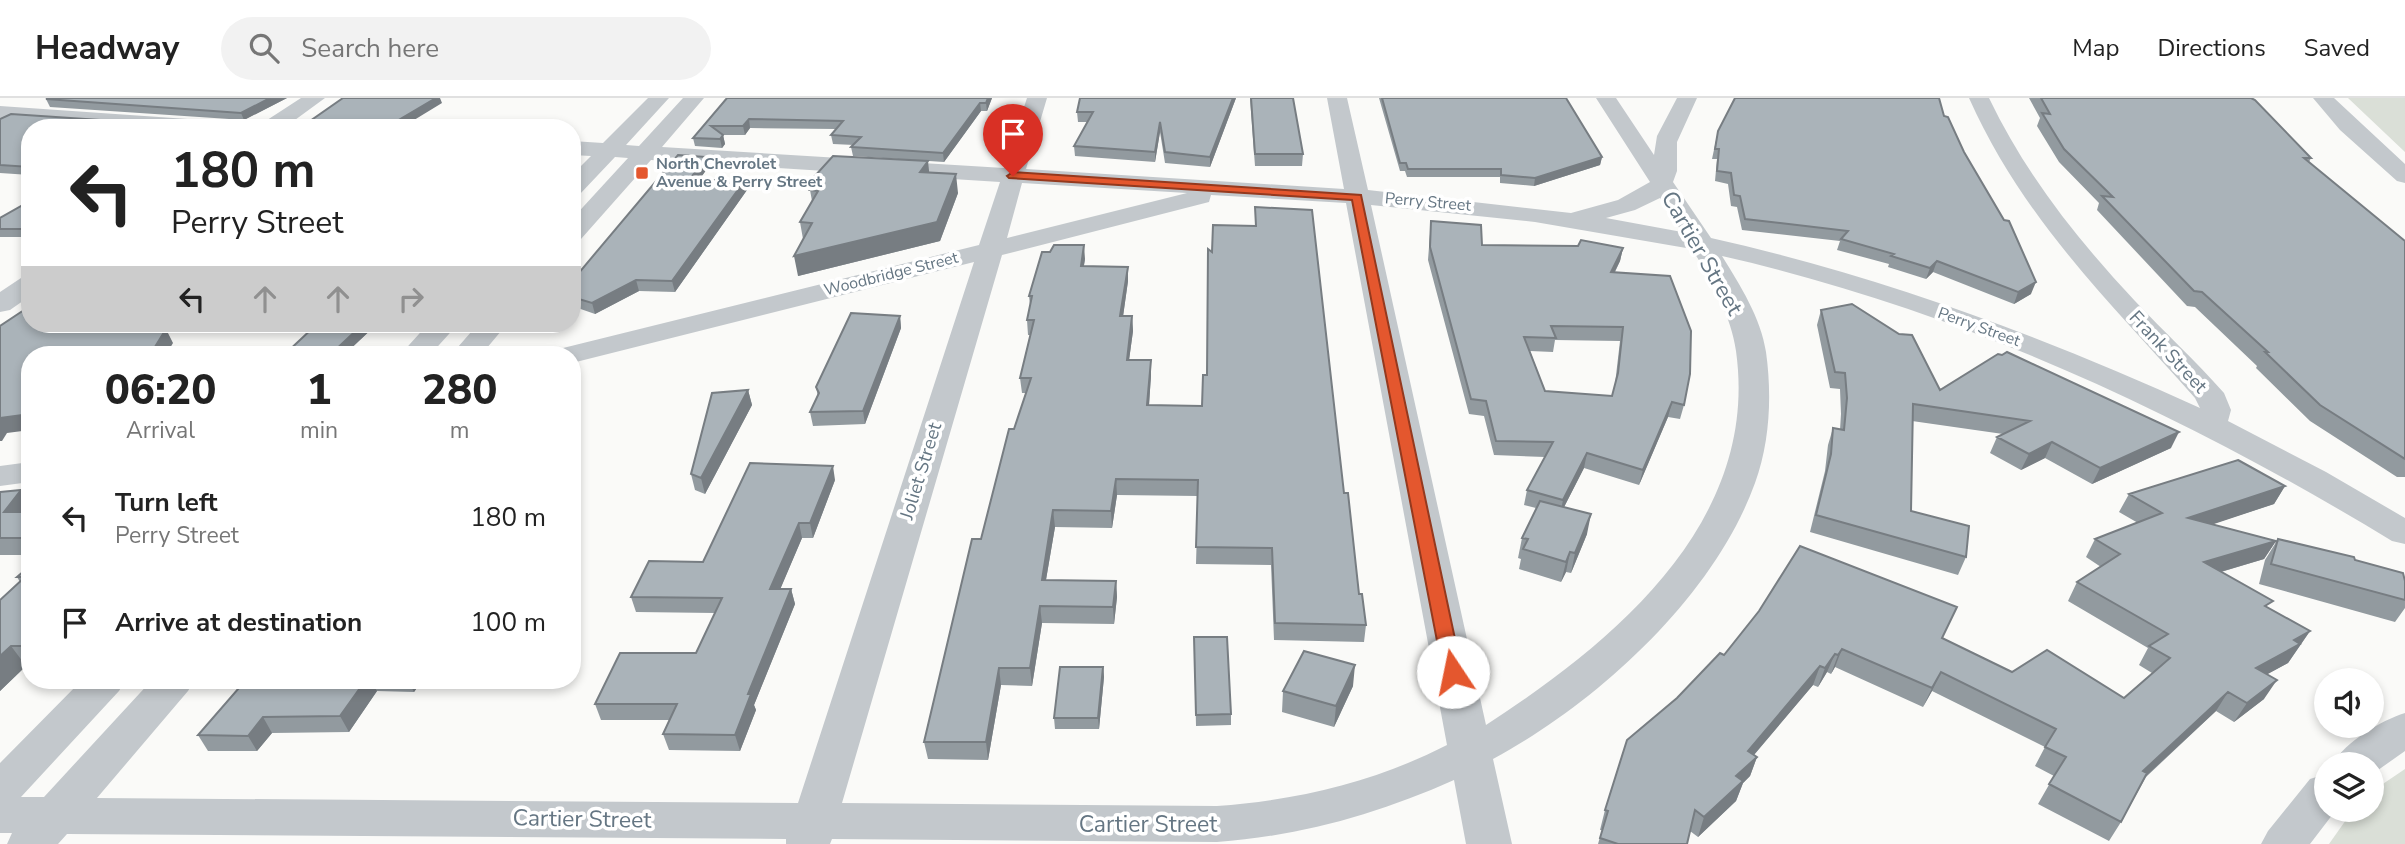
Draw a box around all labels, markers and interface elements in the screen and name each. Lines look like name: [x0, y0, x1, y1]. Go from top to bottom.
search box: [221, 17, 711, 80]
text: Headway: [35, 26, 179, 71]
icon: search: [245, 29, 283, 67]
text: Search here: [301, 31, 439, 66]
text: Map: [2072, 32, 2119, 64]
text: Directions: [2157, 32, 2266, 64]
text: Saved: [2304, 32, 2370, 64]
pin: [983, 104, 1043, 176]
icon: arrive: [994, 115, 1032, 153]
text: 180 m: [171, 137, 315, 204]
icon: left: [56, 147, 147, 238]
place label: North Chevrolet Avenue & Perry Street: [656, 153, 823, 193]
marker: North Chevrolet Avenue & Perry Street: [634, 165, 650, 181]
street label: Cartier Street: [1654, 185, 1751, 322]
street label: Perry Street: [1384, 187, 1472, 217]
text: Perry Street: [171, 201, 343, 244]
street label: Woodbridge Street: [822, 247, 961, 301]
icon: left: [173, 280, 211, 318]
icon: ahead: [246, 280, 284, 318]
icon: ahead: [319, 280, 357, 318]
icon: right: [392, 280, 430, 318]
street label: Perry Street: [1935, 302, 2024, 352]
street label: Frank Street: [2123, 305, 2213, 399]
text: 06:20: [105, 362, 216, 419]
text: 1: [306, 362, 332, 419]
text: 280: [422, 362, 497, 419]
text: Arrival: [126, 415, 195, 446]
text: min: [300, 415, 338, 446]
text: m: [450, 415, 469, 446]
street label: Joliet Street: [894, 419, 948, 524]
text: Turn left: [115, 485, 218, 520]
icon: left: [56, 499, 94, 537]
text: 180 m: [470, 500, 546, 535]
text: Perry Street: [115, 520, 239, 551]
icon: arrive: [56, 604, 94, 642]
text: Arrive at destination: [115, 605, 362, 640]
text: 100 m: [470, 605, 546, 640]
position arrow: [1416, 635, 1490, 709]
map controls: [2314, 668, 2384, 822]
button: sound: [2314, 668, 2384, 738]
button: layers: [2314, 752, 2384, 822]
street label: Cartier Street: [512, 802, 653, 836]
street label: Cartier Street: [1079, 809, 1218, 840]

